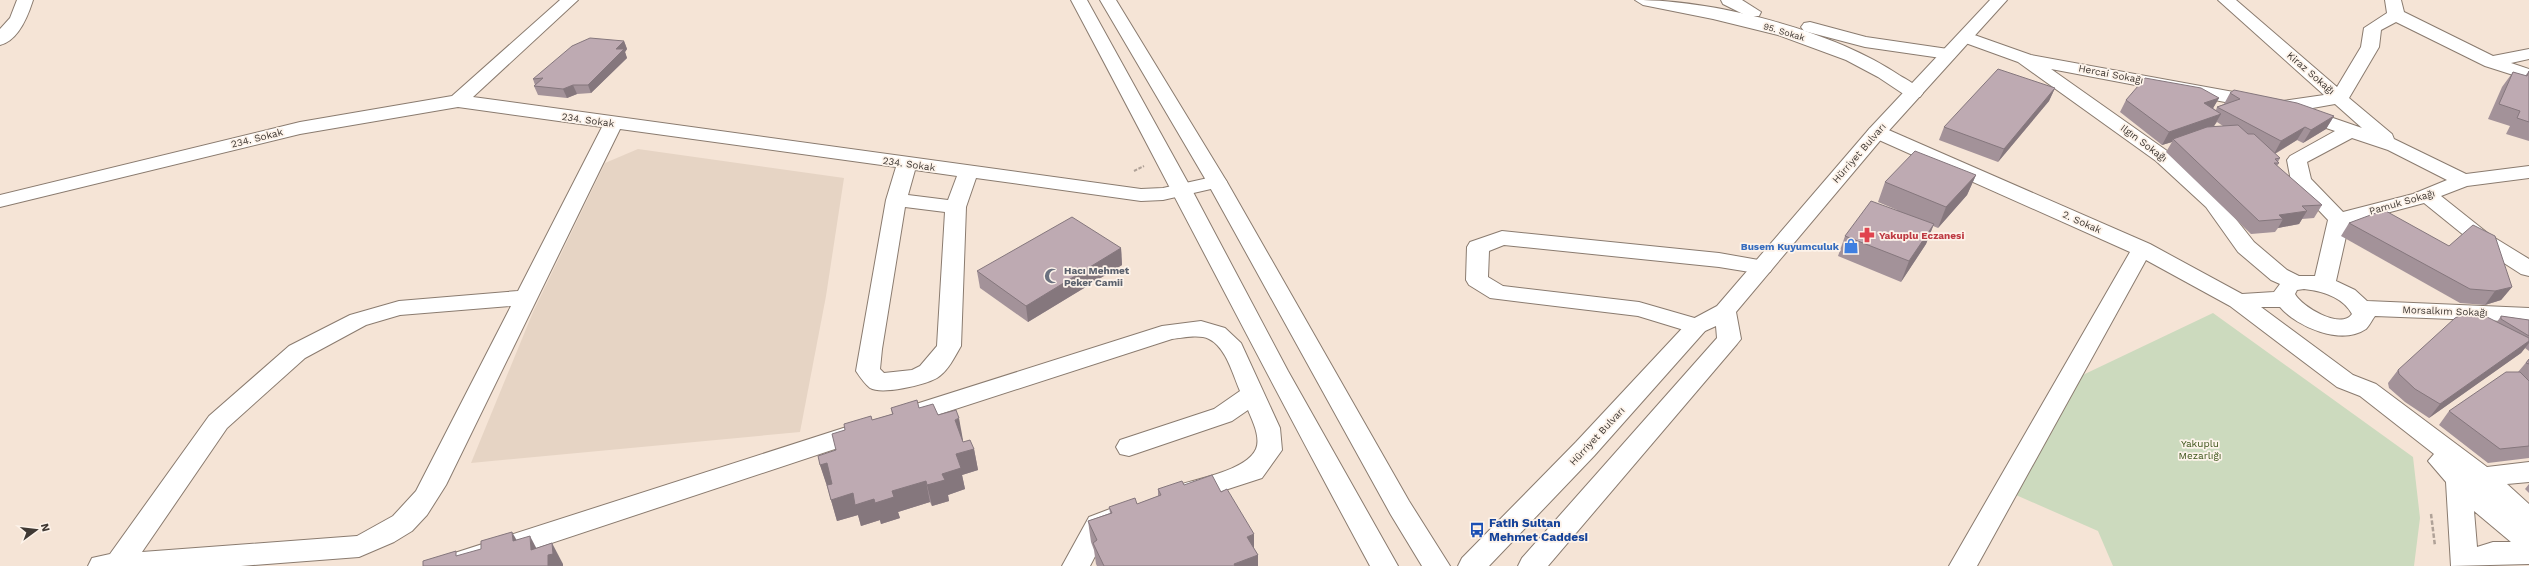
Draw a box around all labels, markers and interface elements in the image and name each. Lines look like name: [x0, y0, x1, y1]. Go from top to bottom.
street label: 95. Sokak: [1762, 21, 1806, 43]
street label: Kiraz Sokağı: [2285, 49, 2337, 97]
street label: Hercai Sokağı: [2078, 62, 2144, 86]
street label: 234. Sokak: [561, 111, 615, 129]
street label: Hürriyet Bulvarı: [1830, 121, 1888, 185]
street label: Ilgın Sokağı: [2119, 122, 2169, 164]
street label: 234. Sokak: [230, 126, 284, 150]
street label: 234. Sokak: [882, 155, 936, 173]
street label: Pamuk Sokağı: [2368, 187, 2436, 217]
street label: 2. Sokak: [2061, 209, 2103, 236]
pharmacy icon: Yakuplu Eczanesi: [1858, 226, 1876, 244]
place label: Yakuplu Eczanesi: [1879, 230, 1964, 241]
shop icon: Busem Kuyumculuk: [1842, 237, 1860, 255]
place label: Busem Kuyumculuk: [1741, 241, 1840, 252]
place label: Hacı Mehmet Peker Camii: [1064, 265, 1130, 288]
mosque icon: Hacı Mehmet Peker Camii: [1043, 267, 1061, 285]
street label: Morsalkım Sokağı: [2402, 304, 2488, 318]
street label: Hürriyet Bulvarı: [1567, 405, 1627, 467]
park label: Yakuplu Mezarlığı: [2178, 438, 2222, 461]
north arrow: [16, 510, 56, 550]
place label: Fatih Sultan Mehmet Caddesi: [1489, 516, 1588, 544]
bus stop icon: Fatih Sultan Mehmet Caddesi: [1468, 521, 1486, 539]
text: N: [38, 522, 53, 533]

